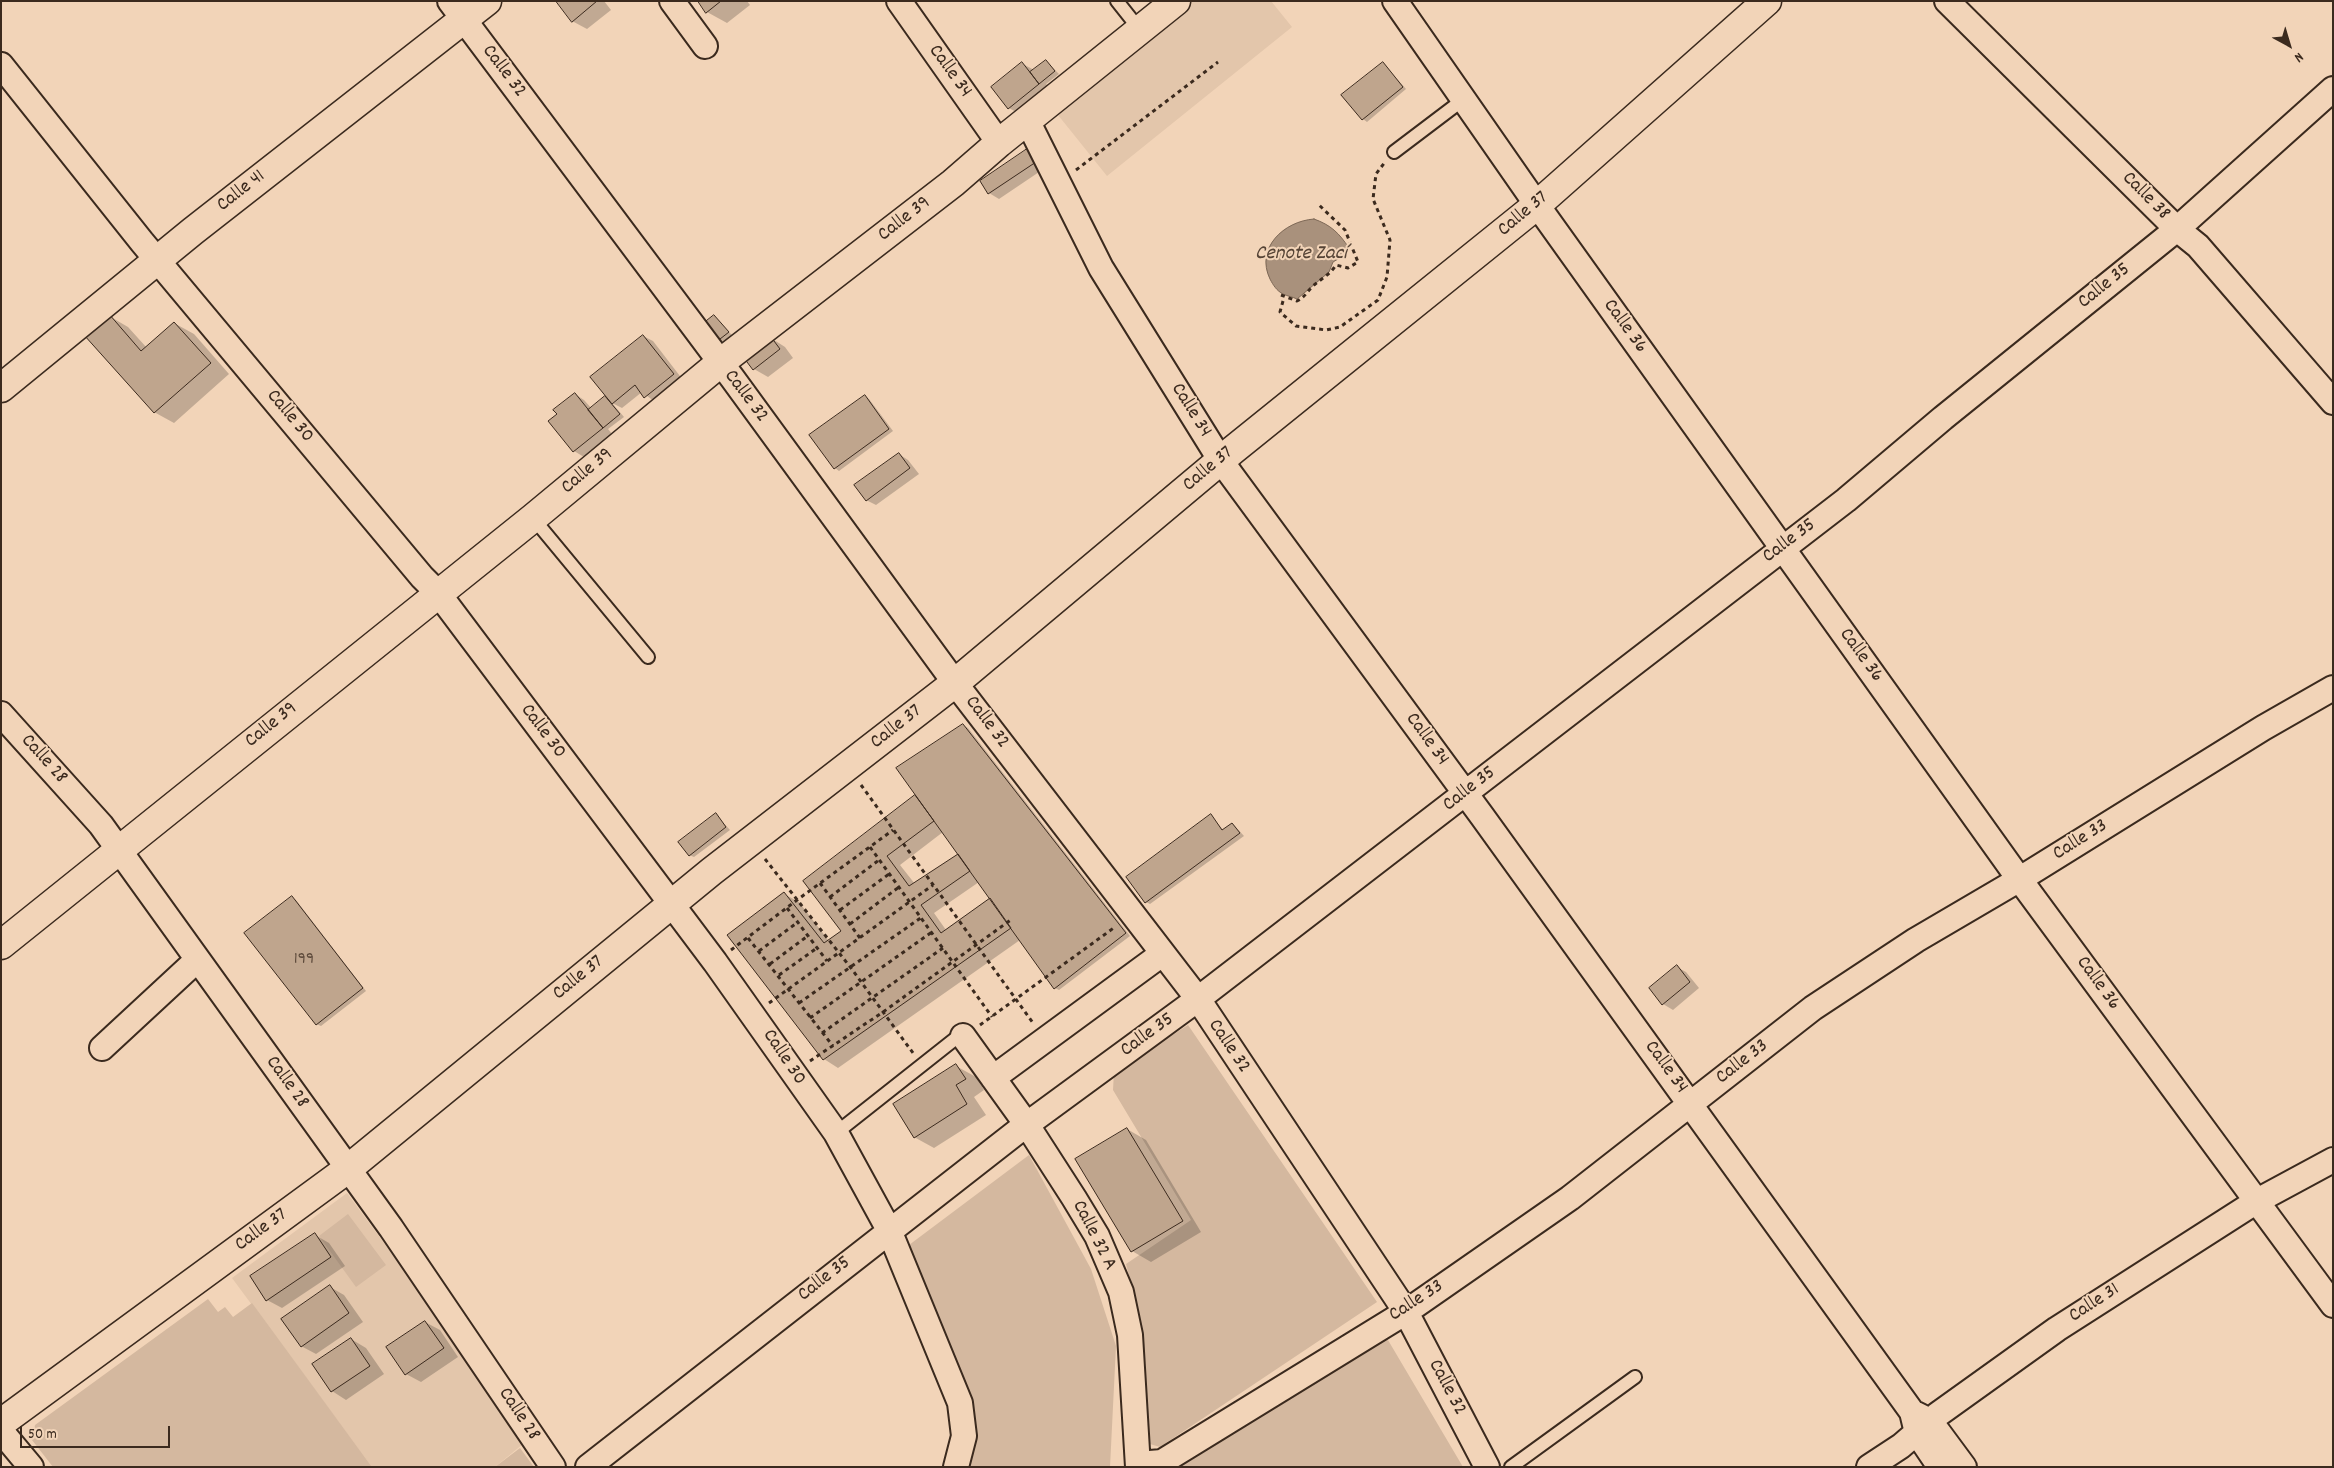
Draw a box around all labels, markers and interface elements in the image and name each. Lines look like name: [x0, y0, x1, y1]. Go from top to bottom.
north arrow: [2264, 20, 2314, 70]
street label: Calle 32: [475, 41, 531, 103]
street label: Calle 34: [922, 41, 976, 103]
text: N: [2289, 47, 2307, 67]
street label: Calle 41: [213, 166, 271, 218]
street label: Calle 38: [2116, 168, 2174, 226]
street label: Calle 37: [1494, 187, 1554, 243]
street label: Calle 39: [874, 192, 936, 248]
water label: Cenote Zací: [1255, 242, 1347, 268]
street label: Calle 35: [2074, 259, 2136, 315]
street label: Calle 36: [1596, 295, 1652, 359]
street label: Calle 32: [717, 366, 773, 428]
street label: Calle 34: [1164, 379, 1216, 443]
street label: Calle 30: [260, 386, 318, 448]
street label: Calle 37: [1179, 442, 1239, 498]
street label: Calle 39: [557, 443, 619, 501]
street label: Calle 35: [1759, 514, 1821, 570]
street label: Calle 36: [1832, 624, 1888, 688]
street label: Calle 32: [958, 692, 1014, 754]
street label: Calle 39: [241, 698, 303, 754]
street label: Calle 30: [514, 700, 570, 764]
street label: Calle 37: [866, 700, 928, 756]
street label: Calle 34: [1399, 709, 1453, 771]
street label: Calle 28: [14, 730, 72, 790]
street label: Calle 35: [1439, 762, 1501, 818]
street label: Calle 33: [2049, 815, 2113, 867]
house number: 199: [294, 950, 314, 972]
street label: Calle 37: [549, 951, 609, 1007]
street label: Calle 36: [2069, 952, 2125, 1016]
street label: Calle 35: [1117, 1009, 1179, 1063]
street label: Calle 32: [1201, 1016, 1255, 1078]
street label: Calle 30: [756, 1026, 810, 1090]
street label: Calle 33: [1712, 1035, 1774, 1091]
street label: Calle 34: [1638, 1037, 1692, 1099]
street label: Calle 28: [259, 1052, 313, 1114]
street label: Calle 32 A: [1065, 1197, 1121, 1275]
street label: Calle 37: [231, 1204, 293, 1258]
street label: Calle 35: [794, 1252, 856, 1308]
street label: Calle 33: [1385, 1276, 1449, 1328]
street label: Calle 31: [2065, 1279, 2125, 1329]
street label: Calle 32: [1421, 1356, 1471, 1420]
street label: Calle 28: [492, 1384, 544, 1446]
scale bar: [22, 1416, 172, 1448]
text: 50 m: [28, 1424, 57, 1446]

